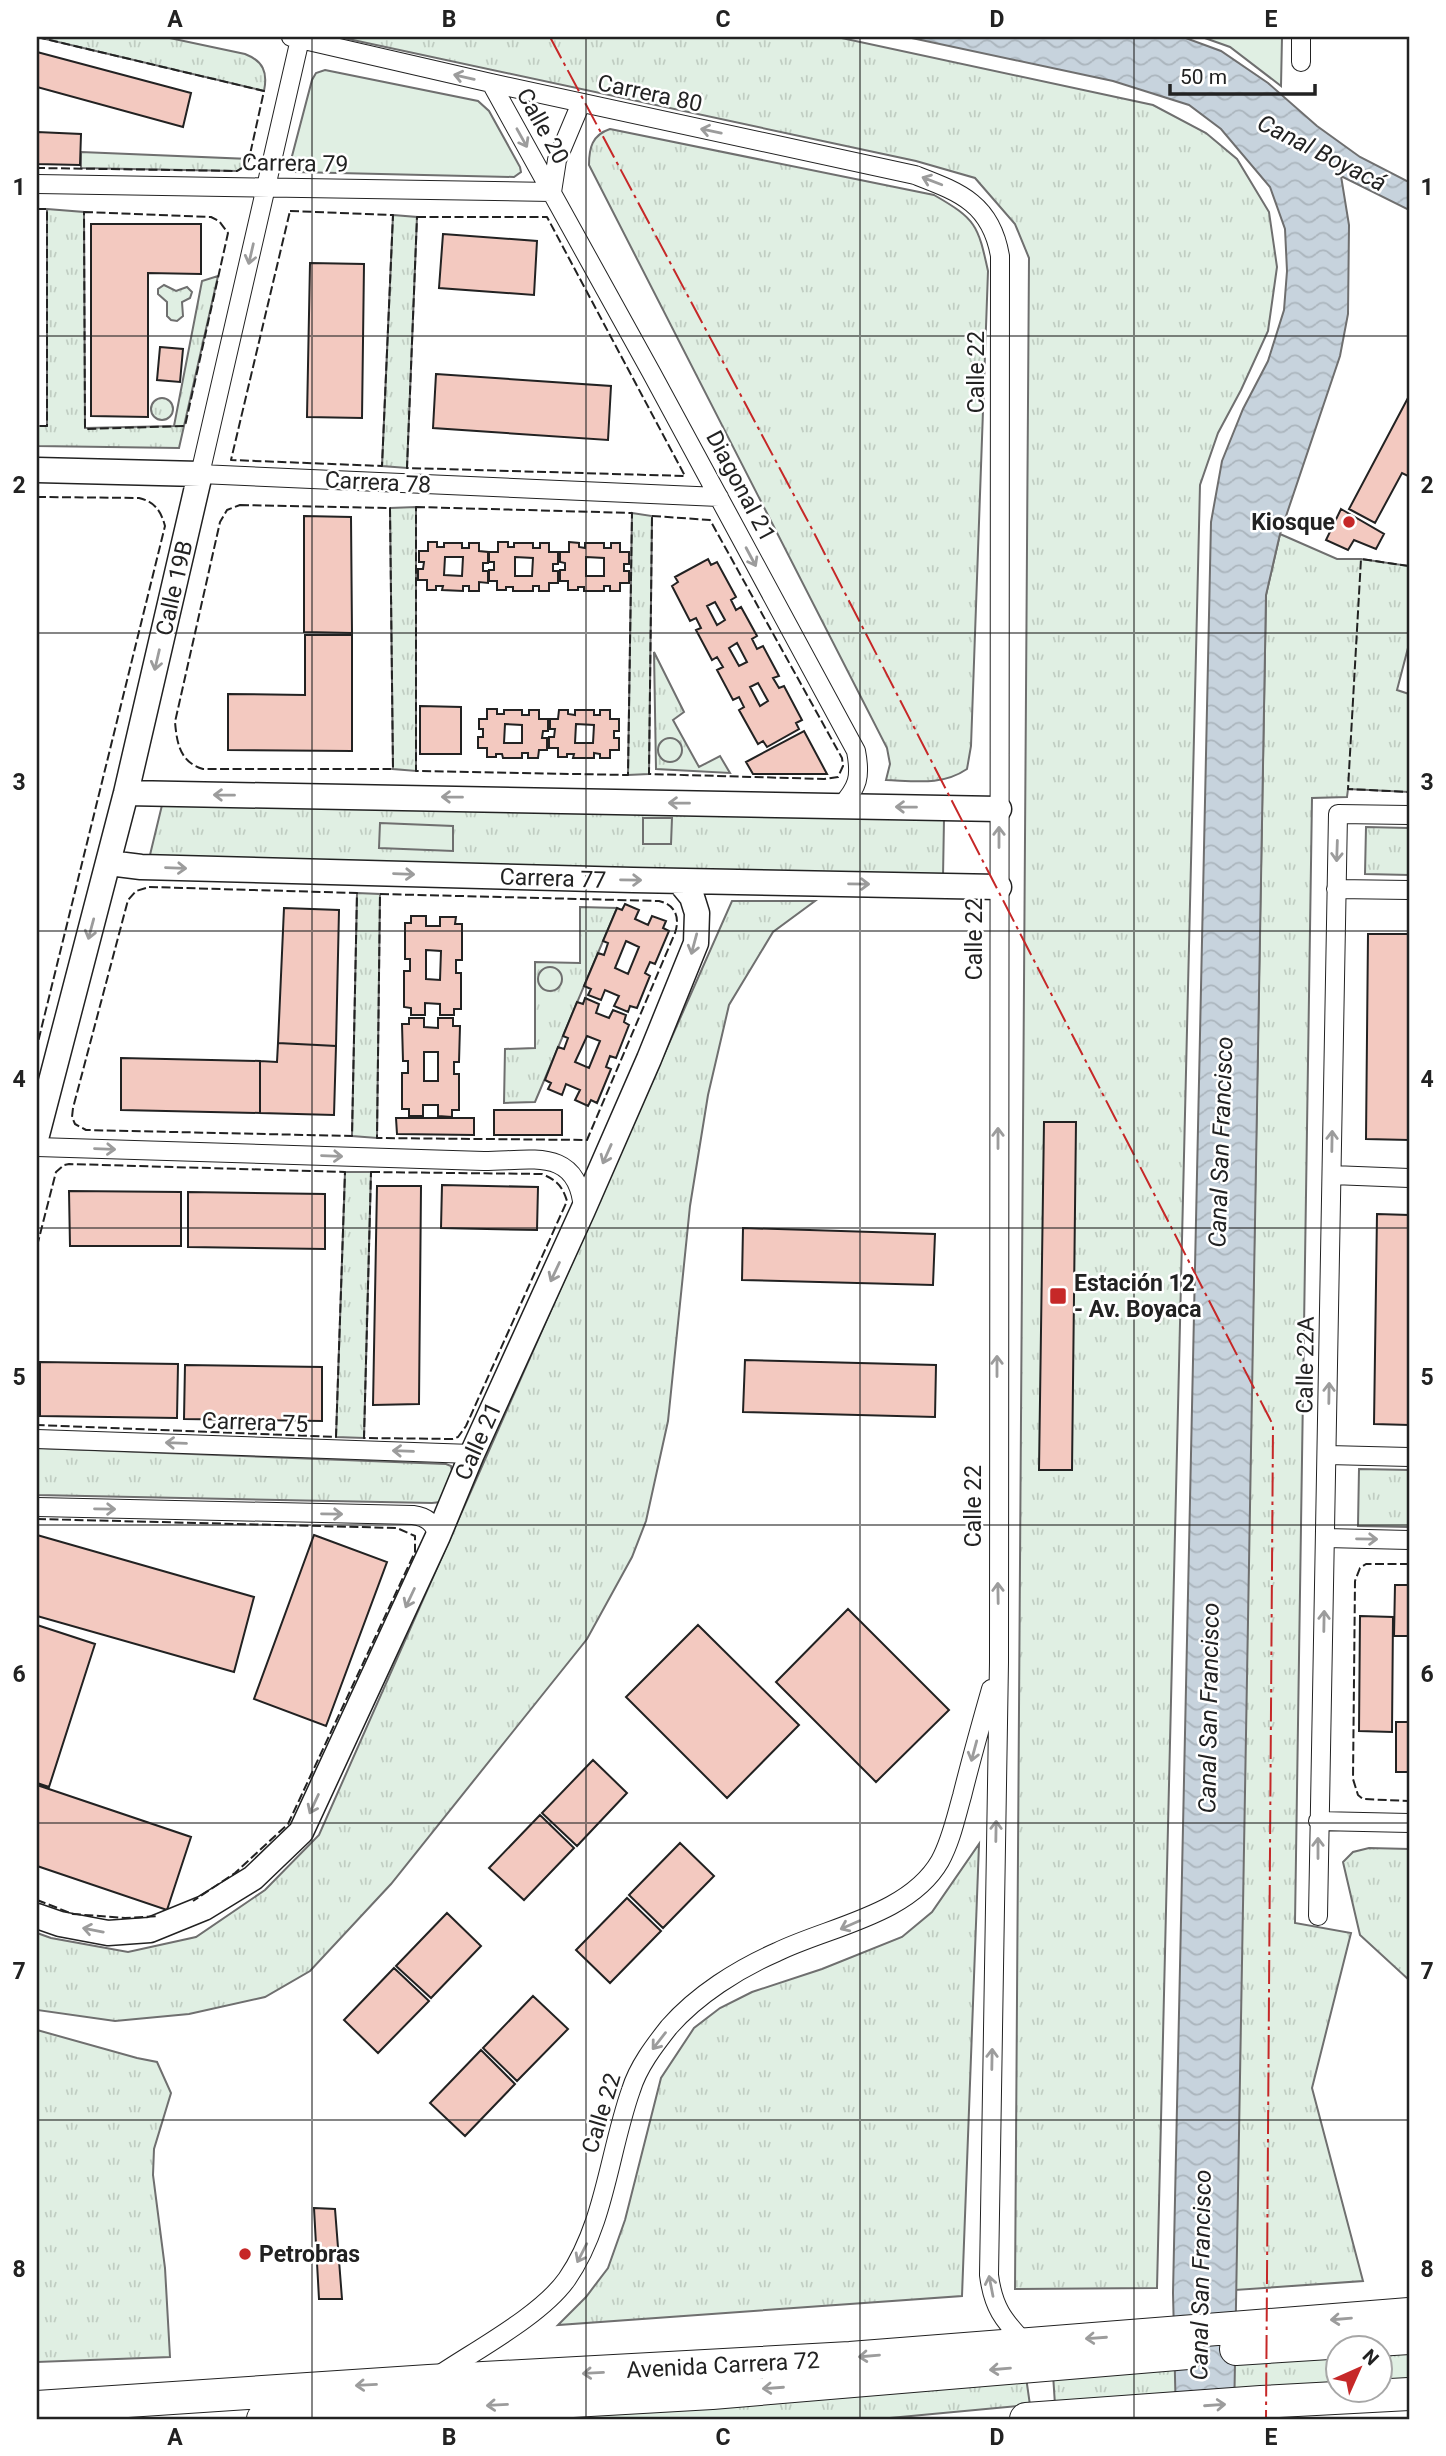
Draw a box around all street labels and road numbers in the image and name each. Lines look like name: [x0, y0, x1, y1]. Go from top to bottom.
street label: Carrera 80: [595, 69, 705, 118]
street label: Calle 20: [511, 84, 574, 169]
street label: Carrera 79: [242, 149, 348, 178]
street label: Calle 22: [963, 331, 990, 413]
street label: Diagonal 21: [700, 426, 781, 546]
street label: Carrera 78: [324, 466, 432, 499]
street label: Calle 19B: [150, 538, 199, 638]
street label: Carrera 77: [499, 863, 607, 894]
street label: Calle 22: [961, 898, 988, 980]
street label: Calle 22A: [1291, 1316, 1320, 1414]
street label: Calle 21: [449, 1398, 508, 1484]
street label: Carrera 75: [201, 1407, 309, 1438]
street label: Calle 22: [960, 1465, 987, 1547]
street label: Calle 22: [577, 2070, 626, 2157]
street label: Avenida Carrera 72: [626, 2347, 820, 2384]

